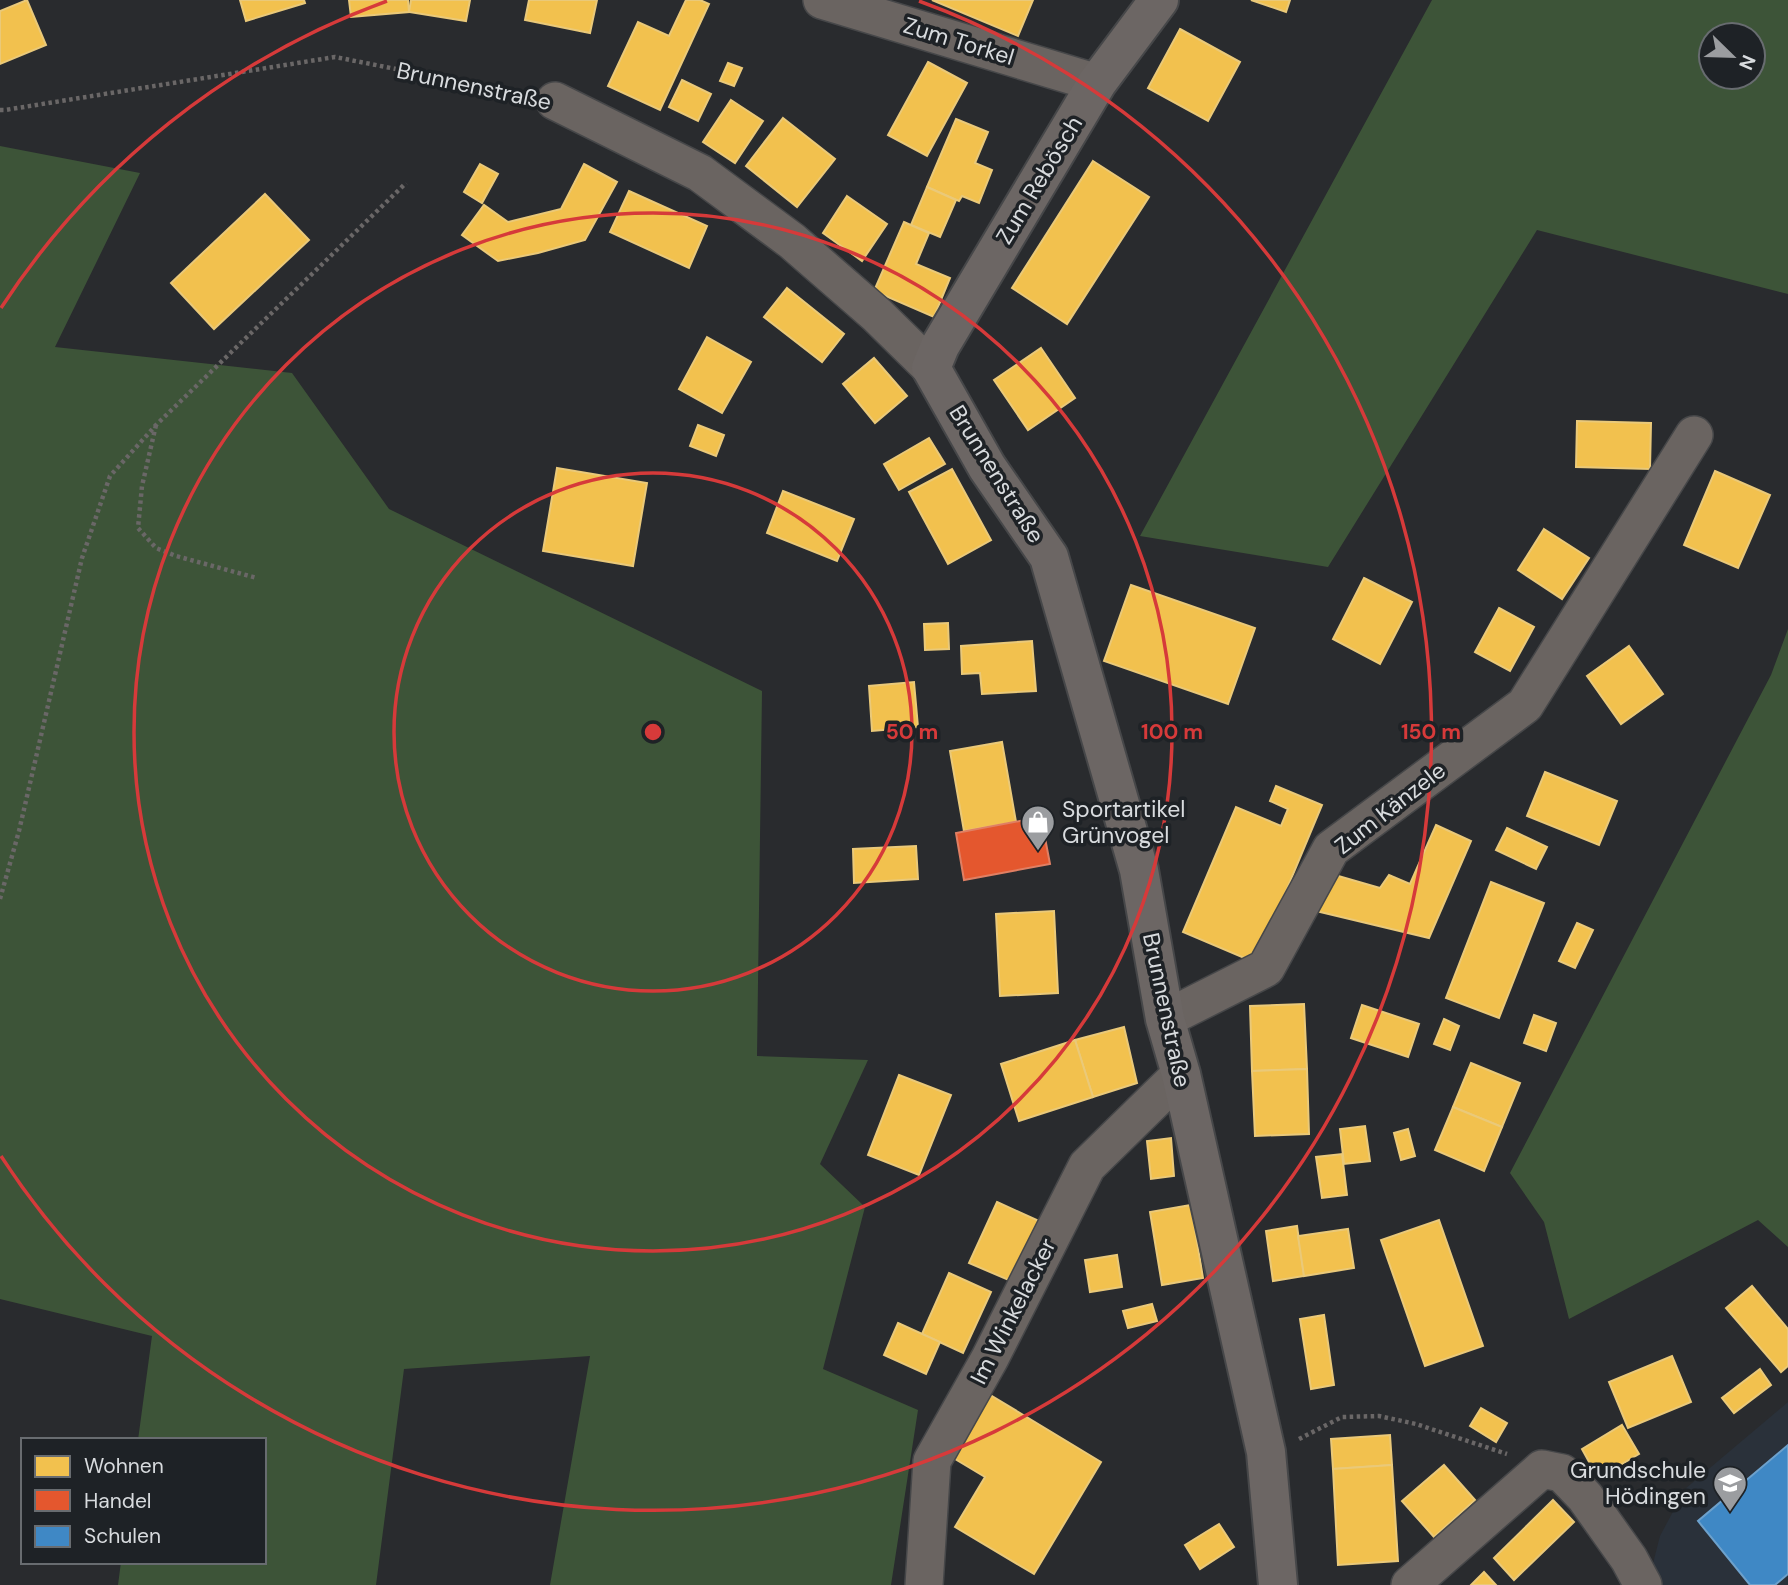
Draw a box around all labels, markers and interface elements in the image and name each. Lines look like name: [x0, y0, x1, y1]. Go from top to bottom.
street label: Zum Torkel: [900, 10, 1018, 72]
north arrow: [1697, 21, 1767, 91]
text: N: [1733, 51, 1761, 74]
street label: Brunnenstraße: [394, 55, 554, 117]
street label: Zum Rebösch: [989, 110, 1089, 250]
street label: Brunnenstraße: [943, 399, 1051, 549]
text: 50 m: [886, 718, 938, 746]
text: 100 m: [1141, 718, 1203, 746]
text: 150 m: [1401, 718, 1461, 746]
centre of rings: [641, 720, 665, 744]
street label: Zum Känzele: [1328, 755, 1452, 861]
place label: Sportartikel Grünvogel: [1062, 794, 1185, 850]
shop icon: Sportartikel Grünvogel: [1019, 803, 1057, 852]
street label: Brunnenstraße: [1136, 930, 1198, 1090]
street label: Im Winkelacker: [963, 1233, 1063, 1389]
legend: [21, 1438, 266, 1564]
text: Wohnen: [84, 1452, 164, 1480]
place label: Grundschule Hödingen: [1570, 1455, 1706, 1511]
school or university icon: Grundschule Hödingen: [1711, 1464, 1749, 1513]
text: Handel: [84, 1487, 152, 1515]
text: Schulen: [84, 1522, 161, 1550]

